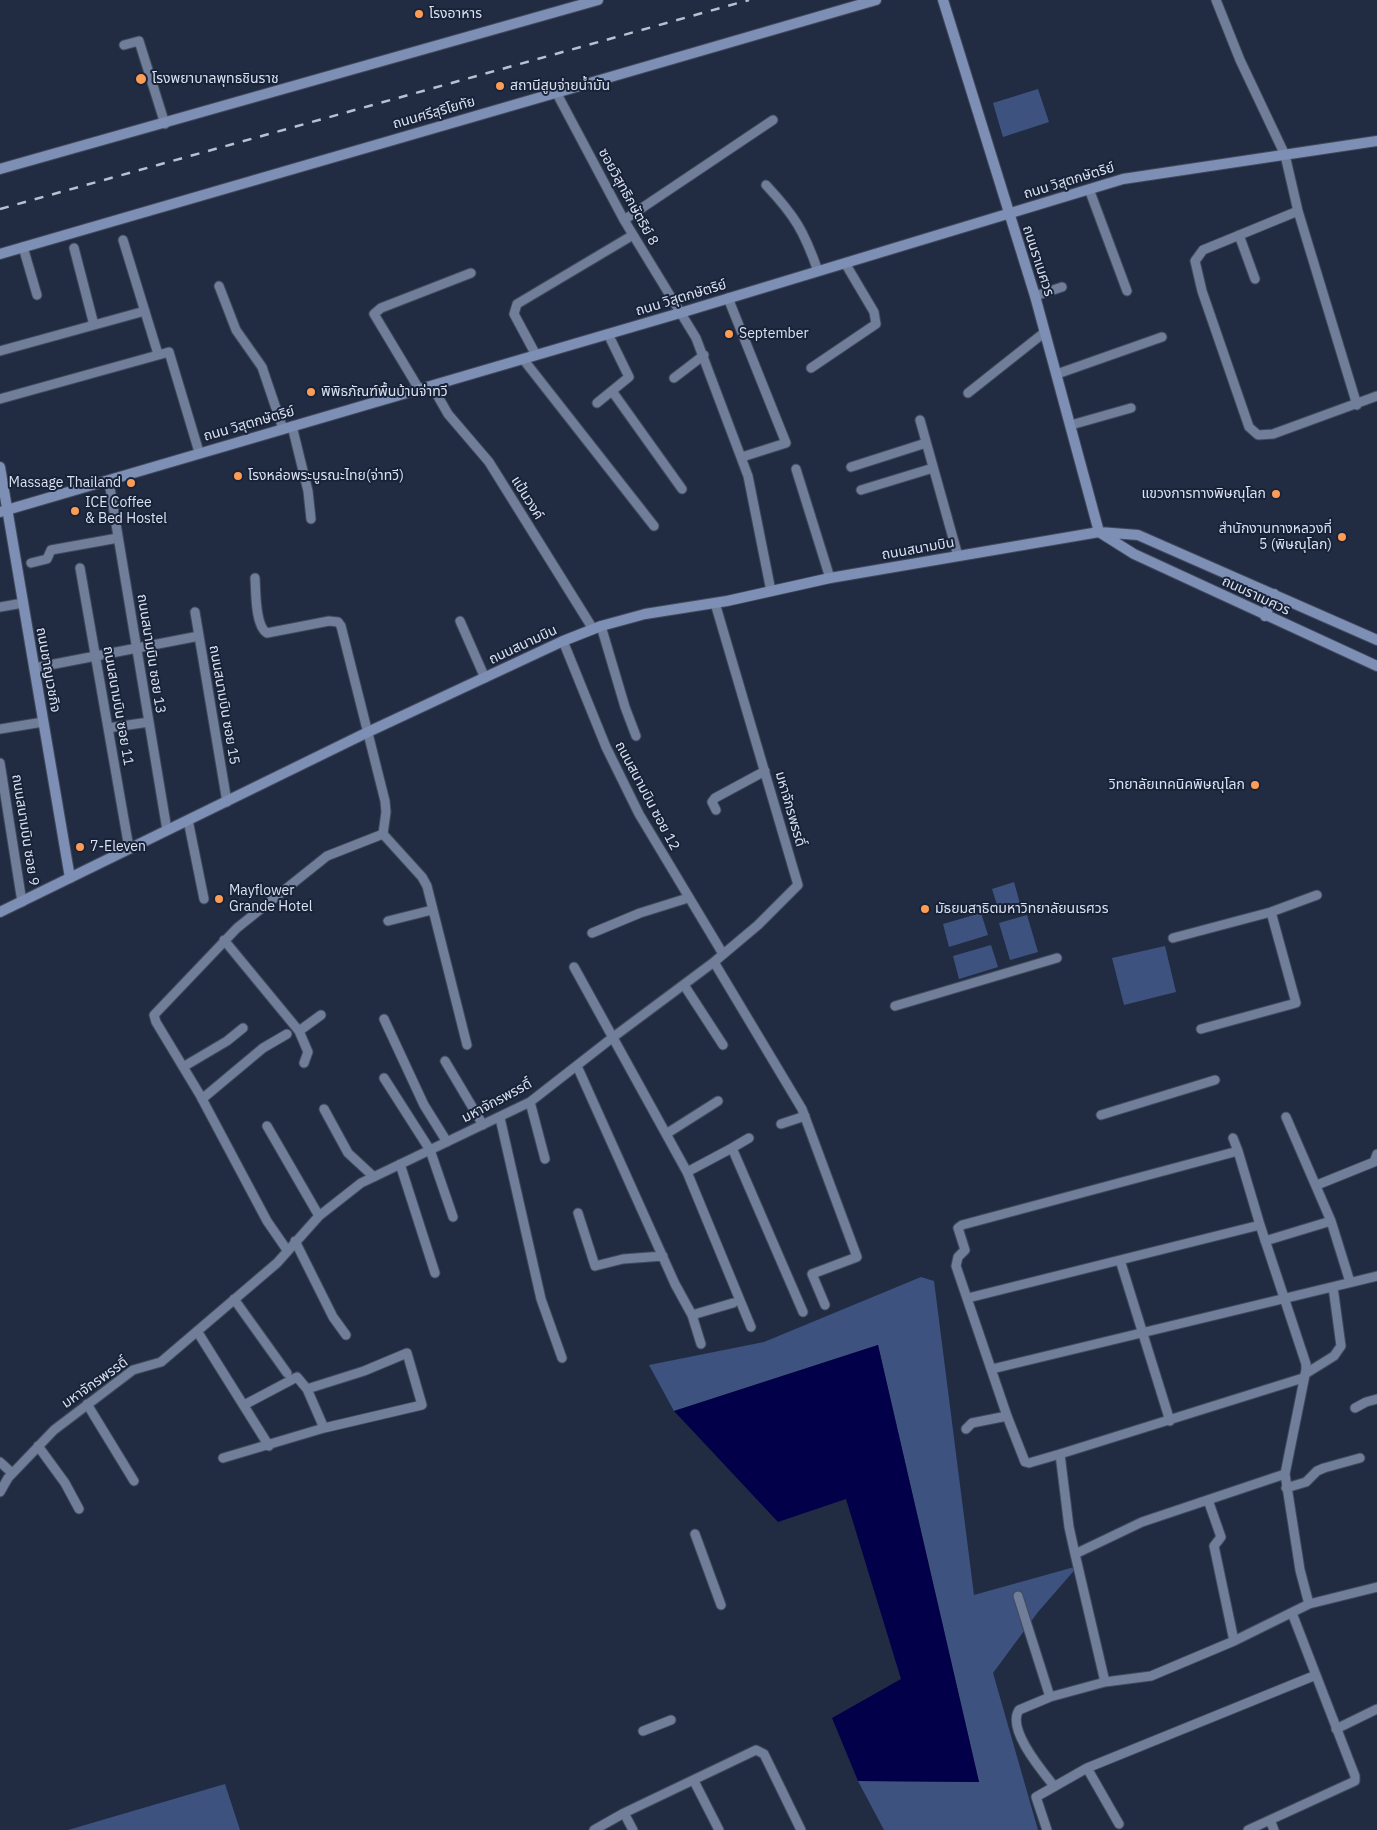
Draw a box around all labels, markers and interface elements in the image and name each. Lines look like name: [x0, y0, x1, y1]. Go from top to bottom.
place label: โรงอาหาร: [429, 6, 482, 22]
marker: โรงอาหาร: [413, 8, 425, 20]
place label: โรงพยาบาลพุทธชินราช: [152, 71, 279, 87]
marker: โรงพยาบาลพุทธชินราช: [134, 72, 148, 86]
place label: สถานีสูบจ่ายน้ำมัน: [510, 78, 610, 94]
marker: สถานีสูบจ่ายน้ำมัน: [494, 80, 506, 92]
street label: ถนนศรีสุริโยทัย: [391, 93, 477, 133]
street label: ซอยวิสุทธิกษัตริย์ 8: [594, 146, 662, 248]
street label: ถนน วิสุตกษัตริย์: [1022, 159, 1116, 203]
street label: ถนนราเมศวร: [1019, 224, 1057, 298]
street label: ถนน วิสุตกษัตริย์: [634, 276, 728, 320]
place label: September: [739, 326, 809, 342]
marker: September: [723, 328, 735, 340]
place label: พิพิธภัณฑ์พื้นบ้านจ่าทวี: [321, 384, 448, 400]
marker: พิพิธภัณฑ์พื้นบ้านจ่าทวี: [305, 386, 317, 398]
street label: ถนน วิสุตกษัตริย์: [201, 403, 297, 445]
place label: โรงหล่อพระบูรณะไทย(จ่าทวี): [248, 468, 404, 484]
marker: โรงหล่อพระบูรณะไทย(จ่าทวี): [232, 470, 244, 482]
street label: แป้นวงค์: [507, 473, 547, 523]
place label: Massage Thailand: [9, 475, 121, 491]
marker: Massage Thailand: [125, 477, 137, 489]
place label: แขวงการทางพิษณุโลก: [1142, 486, 1266, 502]
marker: แขวงการทางพิษณุโลก: [1270, 488, 1282, 500]
place label: ICE Coffee & Bed Hostel: [85, 495, 167, 528]
marker: ICE Coffee & Bed Hostel: [69, 505, 81, 517]
place label: สำนักงานทางหลวงที่ 5 (พิษณุโลก): [1219, 521, 1332, 554]
marker: สำนักงานทางหลวงที่ 5 (พิษณุโลก): [1336, 531, 1348, 543]
street label: ถนนสนามบิน: [880, 534, 956, 564]
street label: ถนนราเมศวร: [1219, 573, 1293, 619]
street label: ถนนสนามบิน ซอย 13: [133, 593, 169, 715]
street label: ถนนสนามบิน: [486, 622, 560, 668]
street label: ถนนชาญเวชกิจ: [32, 626, 64, 714]
street label: ถนนสนามบิน ซอย 15: [205, 644, 243, 766]
street label: ถนนสนามบิน ซอย 11: [99, 645, 137, 767]
street label: ถนนสนามบิน ซอย 12: [611, 739, 683, 853]
street label: มหาจักรพรรดิ์: [771, 770, 809, 848]
street label: ถนนสนามบิน ซอย 9: [8, 773, 42, 887]
place label: วิทยาลัยเทคนิคพิษณุโลก: [1109, 777, 1245, 793]
marker: วิทยาลัยเทคนิคพิษณุโลก: [1249, 779, 1261, 791]
place label: 7-Eleven: [90, 839, 146, 855]
marker: 7-Eleven: [74, 841, 86, 853]
place label: Mayflower Grande Hotel: [229, 883, 312, 916]
marker: Mayflower Grande Hotel: [213, 893, 225, 905]
place label: มัธยมสาธิตมหาวิทยาลัยนเรศวร: [935, 901, 1108, 917]
marker: มัธยมสาธิตมหาวิทยาลัยนเรศวร: [919, 903, 931, 915]
street label: มหาจักรพรรดิ์: [459, 1075, 535, 1127]
street label: มหาจักรพรรดิ์: [59, 1354, 131, 1412]

